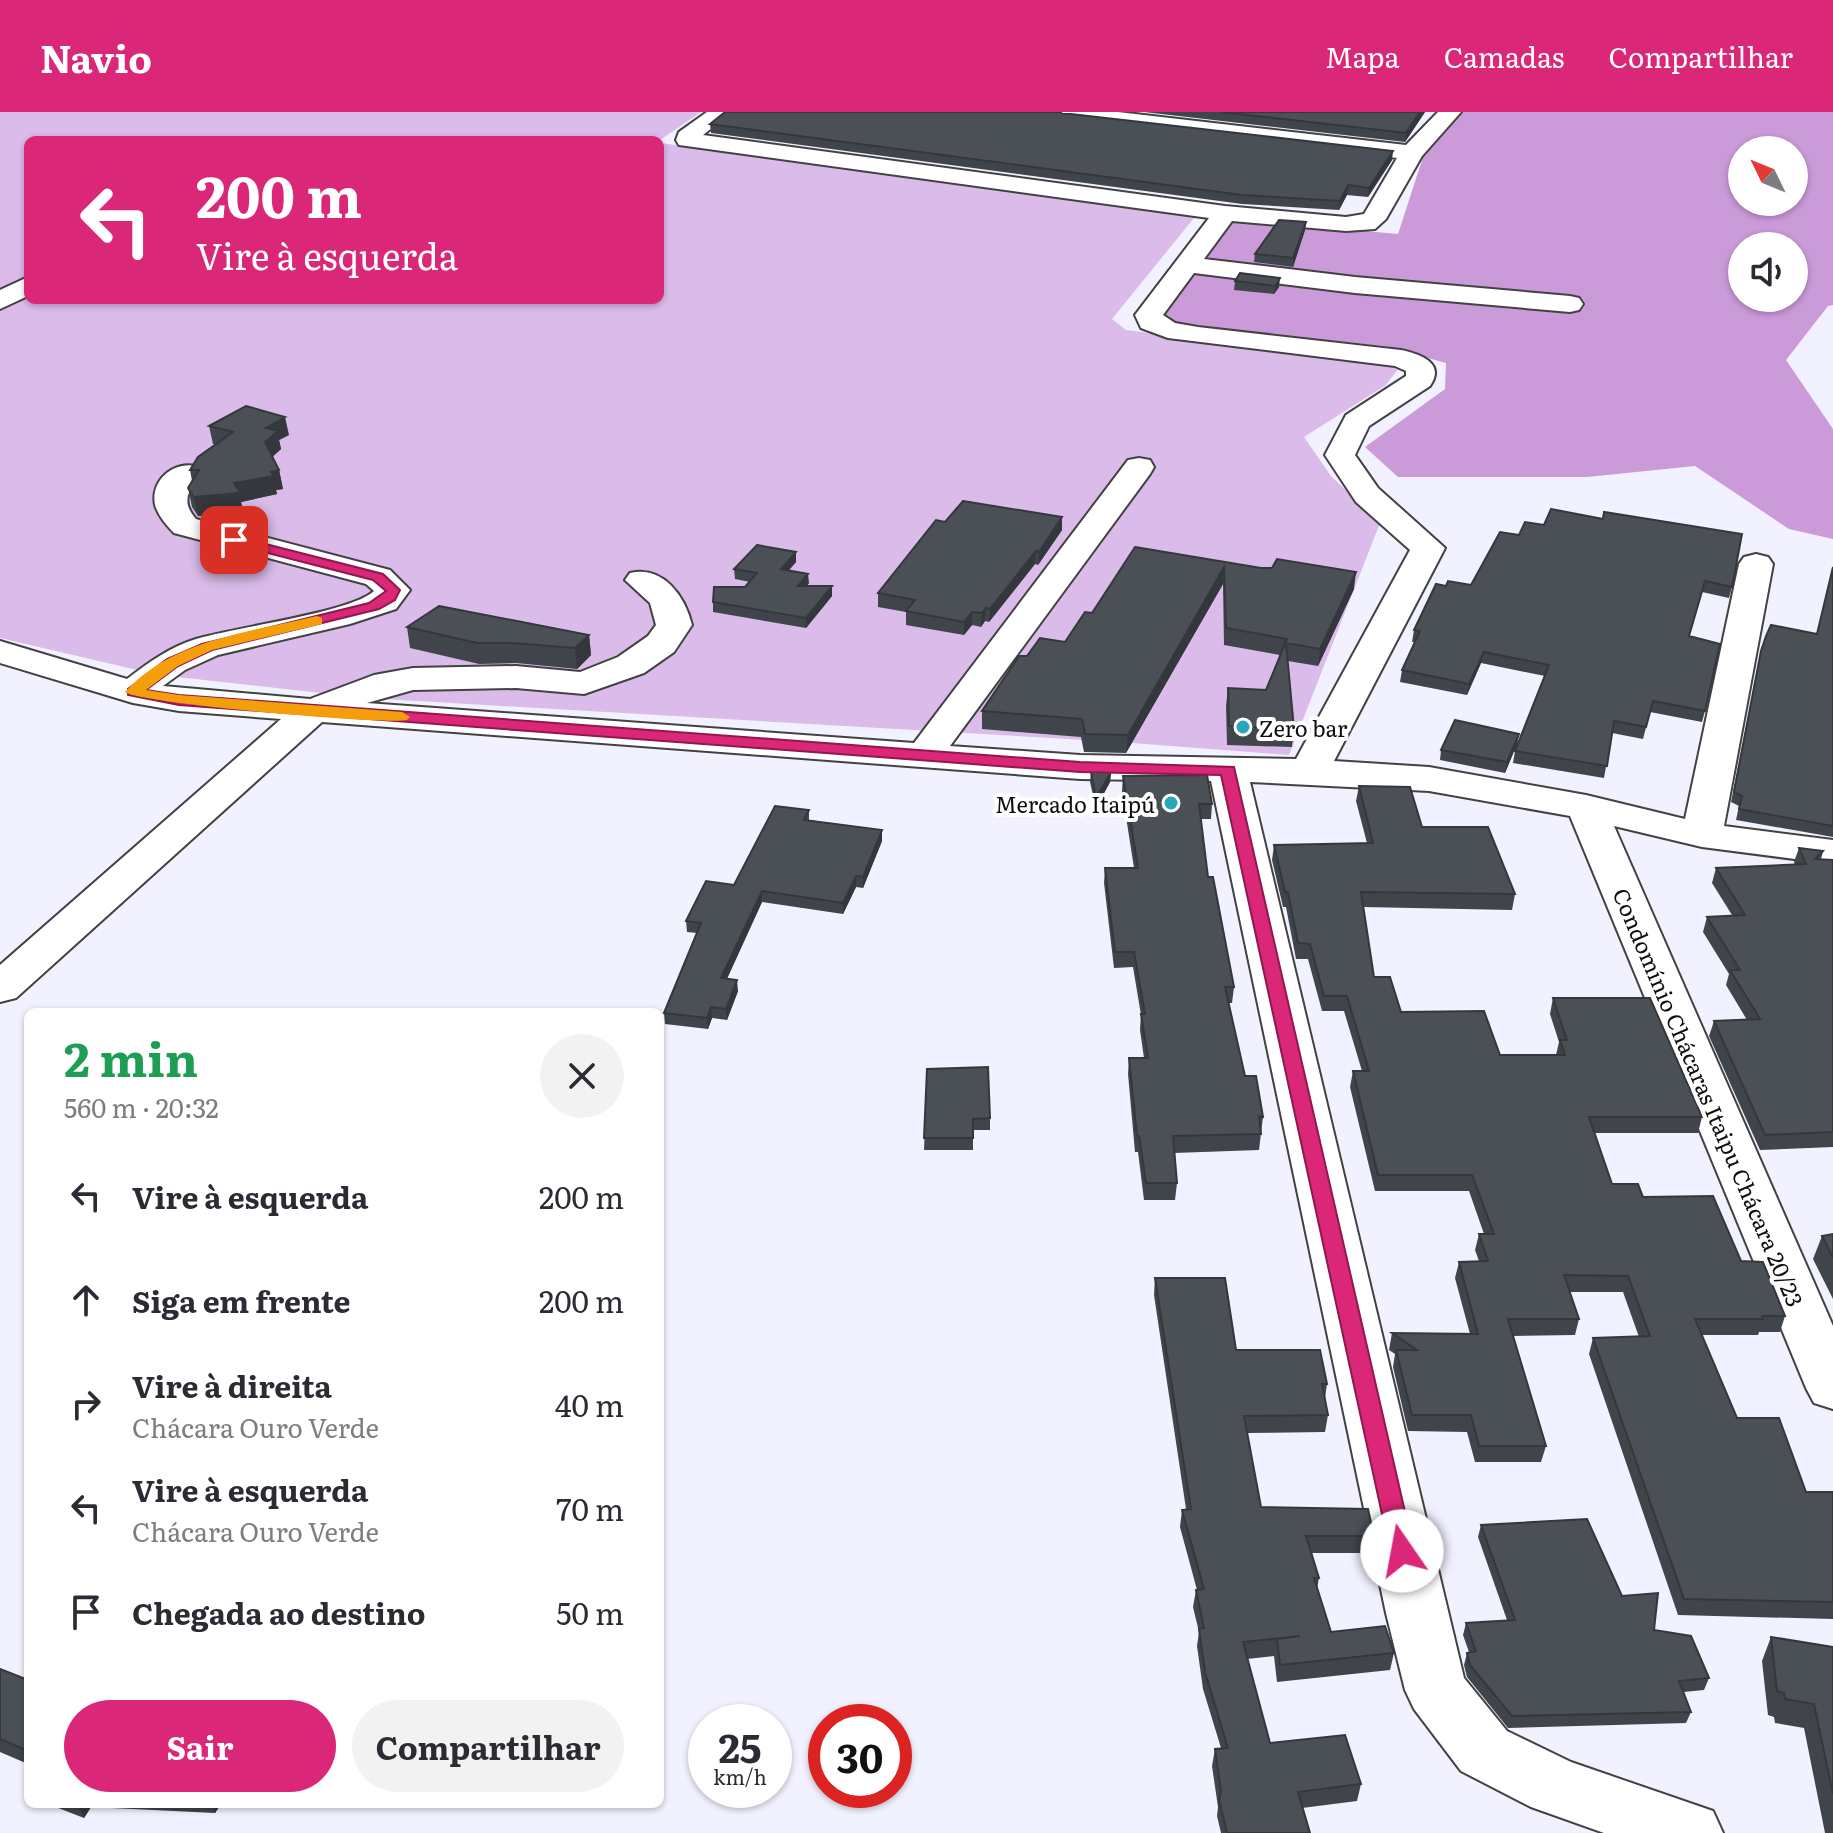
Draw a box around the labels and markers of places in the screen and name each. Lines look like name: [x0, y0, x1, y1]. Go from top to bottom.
pin: [200, 506, 268, 574]
place label: Zero bar: [1259, 711, 1348, 744]
marker: Zero bar: [1234, 718, 1252, 736]
place label: Mercado Itaipú: [995, 787, 1155, 820]
marker: Mercado Itaipú: [1162, 794, 1180, 812]

